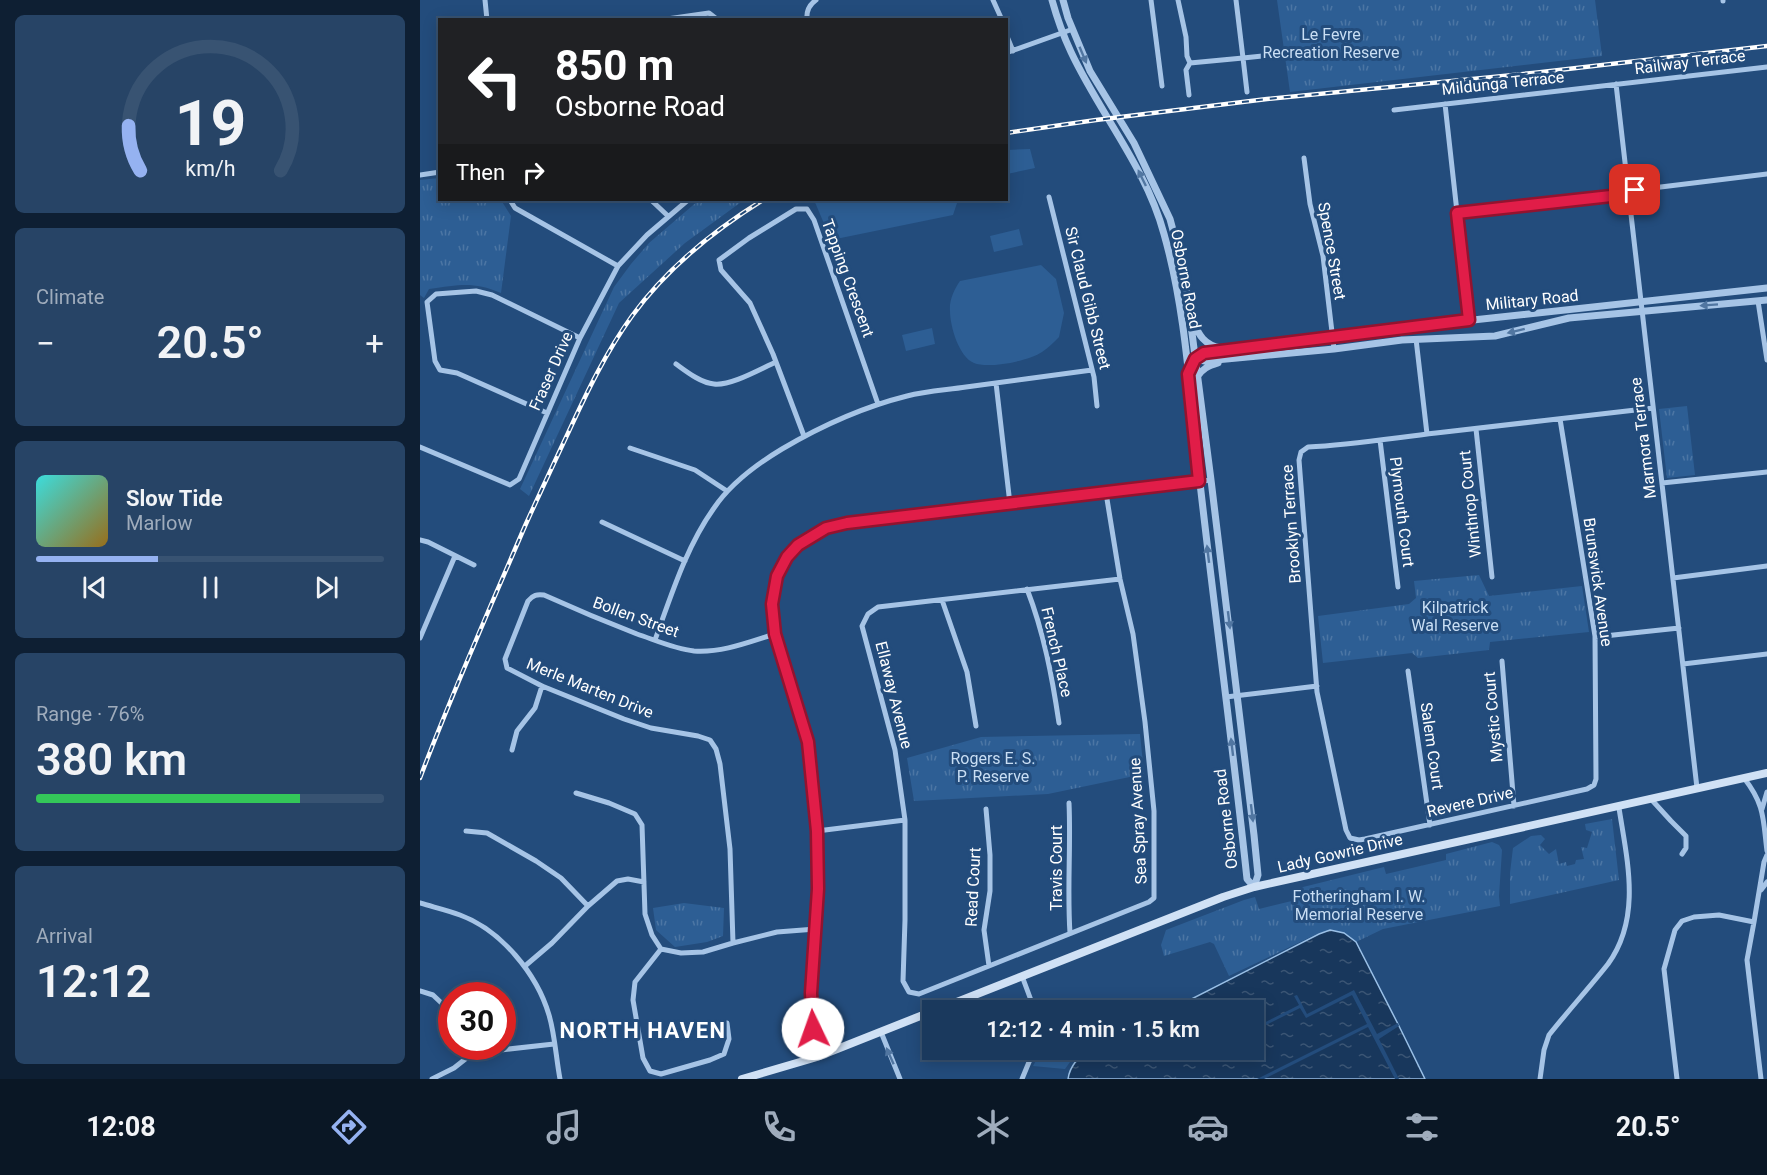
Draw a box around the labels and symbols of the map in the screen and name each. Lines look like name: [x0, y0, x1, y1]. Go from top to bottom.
park label: Le Fevre Recreation Reserve: [1262, 25, 1400, 62]
one-way arrow: [1079, 46, 1088, 64]
street label: Railway Terrace: [1633, 46, 1747, 78]
street label: Mildunga Terrace: [1441, 67, 1565, 99]
pin: [1609, 164, 1660, 215]
one-way arrow: [1137, 169, 1146, 186]
street label: Spence Street: [1314, 201, 1350, 301]
street label: Tapping Crescent: [818, 216, 878, 340]
street label: Sir Claud Gibb Street: [1061, 225, 1115, 371]
street label: Osborne Road: [1167, 228, 1205, 330]
street label: Military Road: [1485, 286, 1579, 314]
one-way arrow: [1699, 300, 1718, 310]
one-way arrow: [1507, 326, 1525, 336]
street label: Fraser Drive: [525, 329, 577, 413]
street label: Marmora Terrace: [1626, 376, 1660, 500]
street label: Winthrop Court: [1455, 449, 1485, 559]
street label: Plymouth Court: [1386, 456, 1418, 568]
street label: Brooklyn Terrace: [1277, 464, 1305, 584]
street label: Brunswick Avenue: [1580, 516, 1616, 648]
one-way arrow: [1204, 544, 1213, 563]
street label: Bollen Street: [590, 593, 682, 641]
park label: Kilpatrick Wal Reserve: [1411, 598, 1499, 635]
street label: French Place: [1037, 605, 1077, 699]
one-way arrow: [1224, 610, 1233, 629]
street label: Ellaway Avenue: [871, 639, 917, 751]
street label: Merle Marten Drive: [524, 654, 656, 722]
street label: Mystic Court: [1480, 671, 1506, 763]
street label: Salem Court: [1416, 701, 1448, 791]
one-way arrow: [1227, 738, 1236, 757]
park label: Rogers E. S. P. Reserve: [950, 749, 1036, 786]
street label: Sea Spray Avenue: [1125, 757, 1151, 885]
street label: Osborne Road: [1210, 768, 1242, 870]
street label: Revere Drive: [1425, 783, 1515, 821]
one-way arrow: [1247, 804, 1257, 823]
street label: Travis Court: [1047, 825, 1066, 911]
street label: Lady Gowrie Drive: [1276, 829, 1404, 877]
street label: Read Court: [961, 847, 985, 927]
park label: Fotheringham I. W. Memorial Reserve: [1293, 887, 1425, 924]
speed limit sign: 30: [438, 982, 516, 1060]
position arrow: [781, 997, 845, 1061]
district label: NORTH HAVEN: [559, 1018, 727, 1043]
one-way arrow: [886, 1047, 895, 1064]

